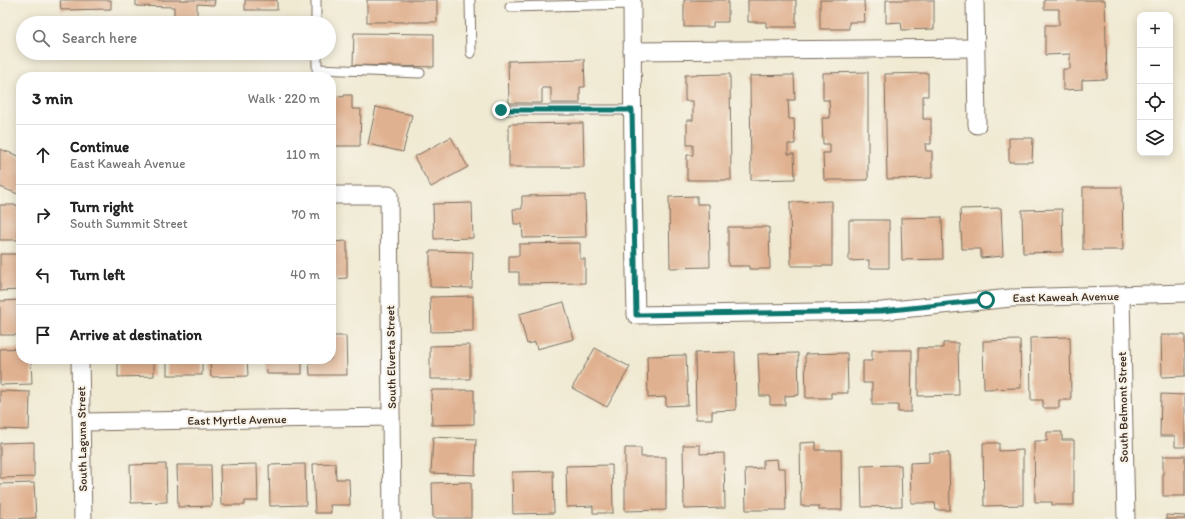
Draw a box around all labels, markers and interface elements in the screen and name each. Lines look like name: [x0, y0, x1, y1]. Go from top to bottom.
map controls: [1137, 12, 1173, 156]
button: +: [1137, 12, 1173, 48]
search box: [16, 16, 336, 60]
icon: search: [30, 27, 52, 49]
text: Search here: [62, 29, 137, 47]
button: −: [1137, 48, 1173, 84]
button: locate: [1137, 84, 1173, 120]
text: 3 min: [32, 88, 73, 108]
text: Walk · 220 m: [248, 91, 320, 106]
route end: [492, 101, 510, 119]
button: layers: [1137, 120, 1173, 156]
text: Continue: [70, 138, 129, 156]
icon: ahead: [32, 144, 54, 166]
text: 110 m: [286, 147, 320, 162]
text: East Kaweah Avenue: [70, 156, 185, 171]
text: Turn right: [70, 198, 134, 216]
icon: right: [32, 204, 54, 226]
text: 70 m: [292, 207, 320, 222]
text: South Summit Street: [70, 216, 188, 231]
icon: left: [32, 264, 54, 286]
text: Turn left: [70, 266, 125, 284]
text: 40 m: [290, 267, 320, 282]
street label: East Kaweah Avenue: [1013, 289, 1120, 305]
route start: [977, 291, 995, 309]
street label: South Elverta Street: [383, 305, 399, 409]
icon: arrive: [32, 324, 54, 346]
text: Arrive at destination: [70, 326, 202, 344]
street label: South Belmont Street: [1115, 351, 1131, 463]
street label: South Laguna Street: [74, 386, 90, 492]
street label: East Myrtle Avenue: [187, 412, 287, 428]

